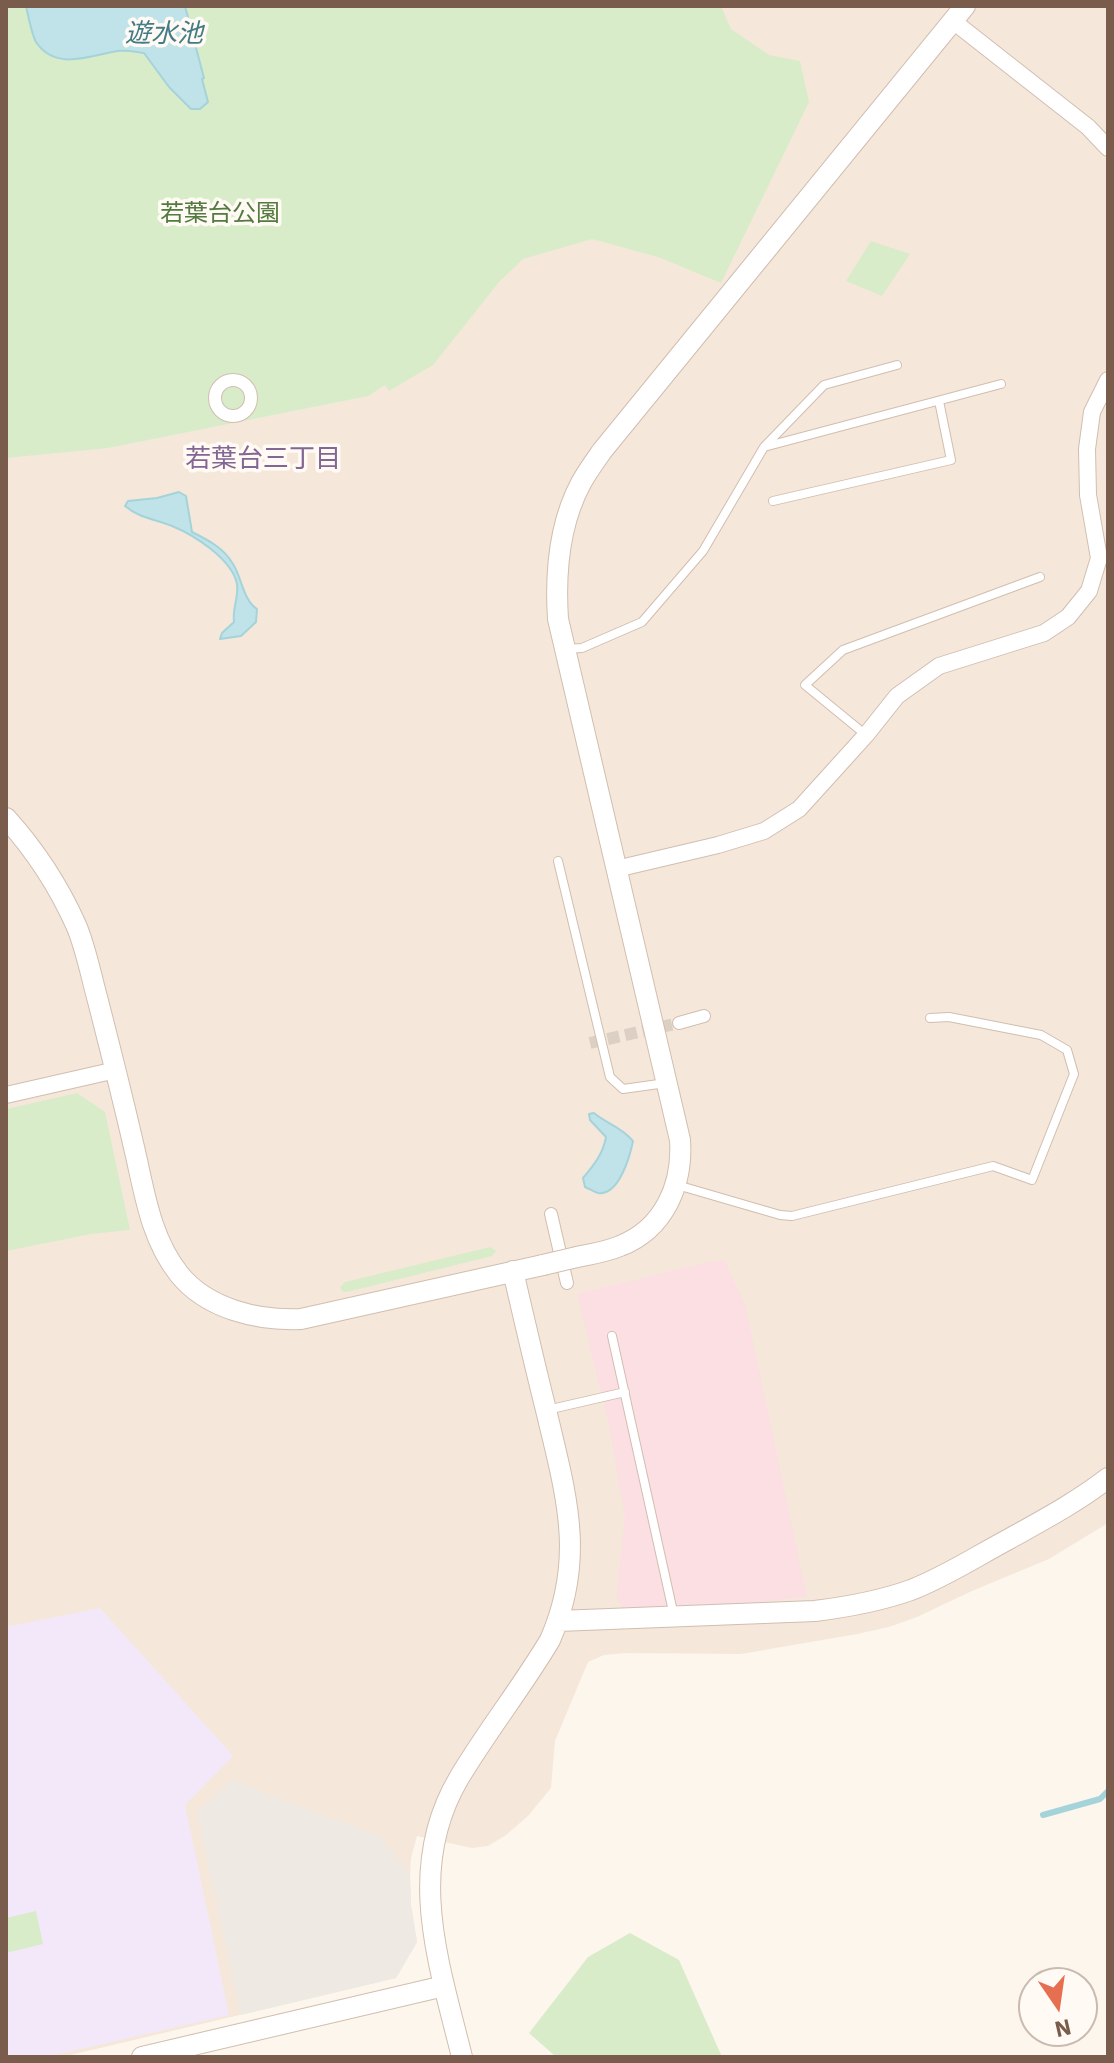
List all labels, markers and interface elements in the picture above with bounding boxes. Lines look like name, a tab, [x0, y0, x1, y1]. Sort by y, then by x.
water label: 遊水池	[125, 18, 203, 50]
park label: 若葉台公園	[160, 200, 280, 228]
district label: 若葉台三丁目	[185, 443, 341, 475]
north arrow	[1018, 1967, 1098, 2047]
text: N	[1052, 2013, 1074, 2045]

